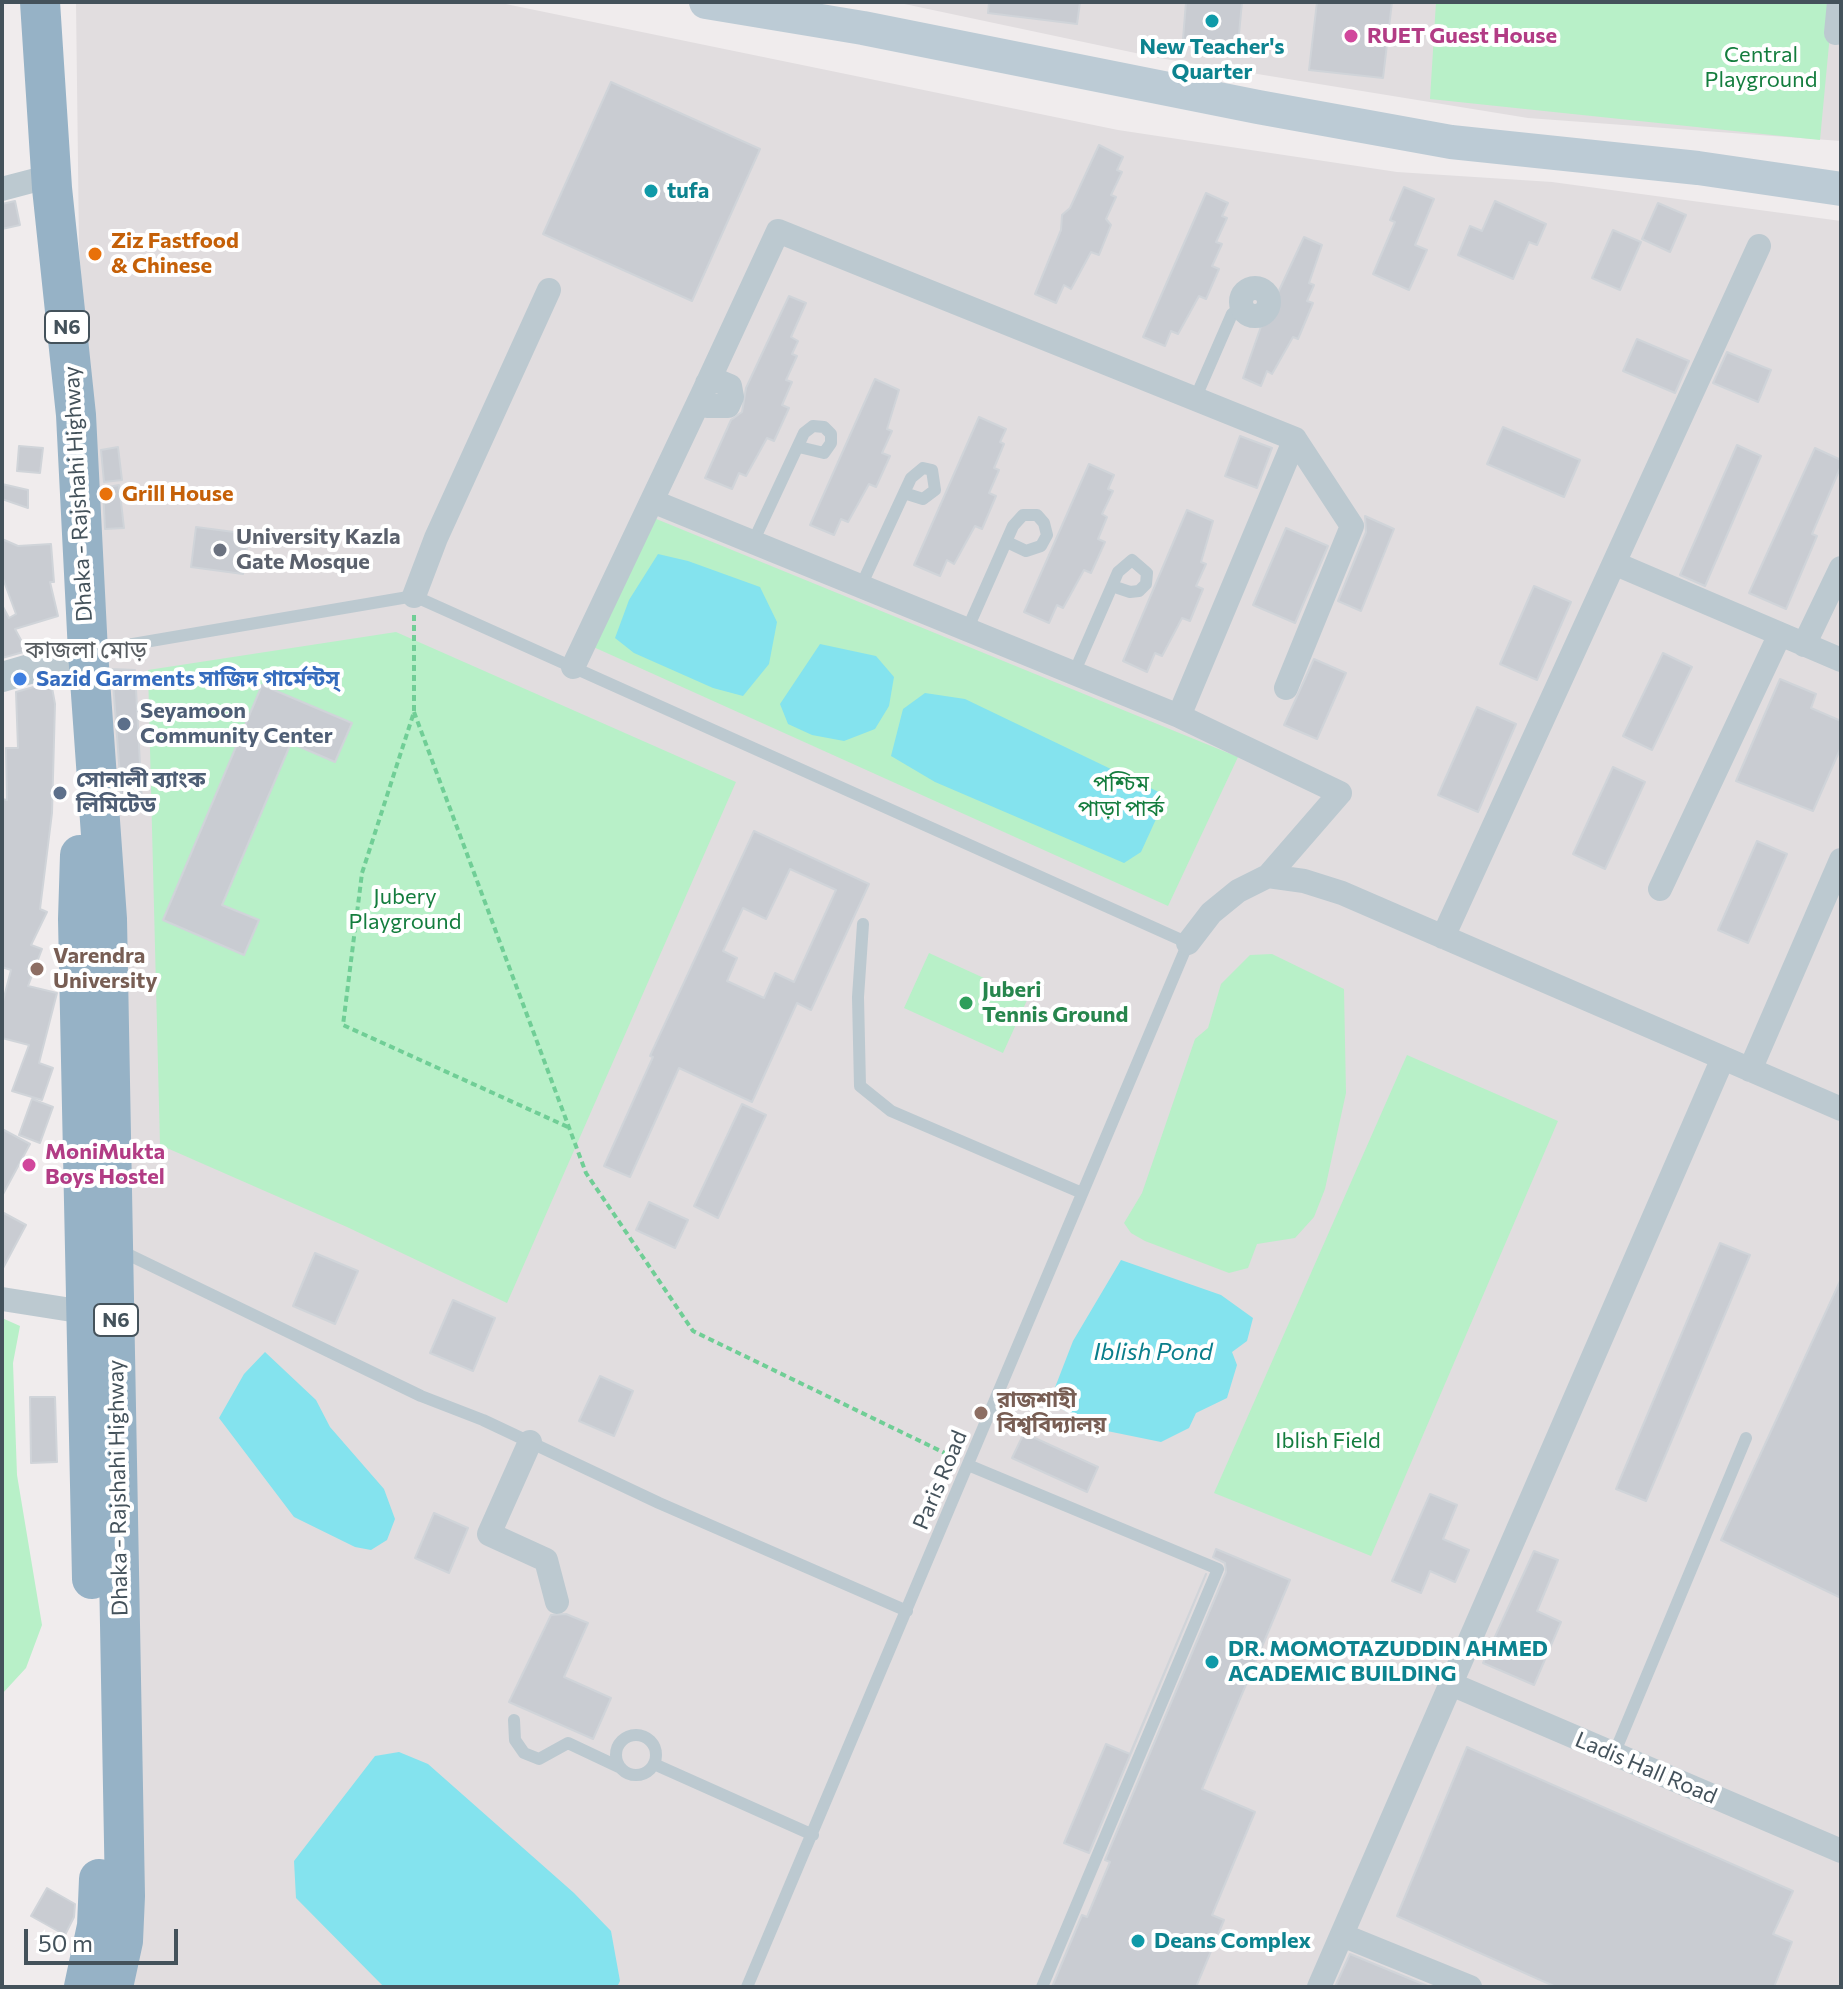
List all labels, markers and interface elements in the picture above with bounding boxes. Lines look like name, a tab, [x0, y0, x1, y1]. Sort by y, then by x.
marker: New Teacher's Quarter	[1203, 12, 1221, 30]
place label: RUET Guest House	[1367, 23, 1557, 49]
marker: RUET Guest House	[1342, 27, 1360, 45]
place label: New Teacher's Quarter	[1139, 34, 1285, 86]
park label: Central Playground	[1705, 42, 1817, 94]
place label: tufa	[667, 178, 709, 204]
marker: tufa	[642, 182, 660, 200]
place label: Ziz Fastfood & Chinese	[111, 228, 239, 280]
marker: Ziz Fastfood & Chinese	[86, 245, 104, 263]
road number: N6	[45, 311, 89, 343]
street label: Dhaka - Rajshahi Highway	[58, 365, 98, 623]
place label: Grill House	[122, 481, 233, 507]
marker: Grill House	[97, 485, 115, 503]
place label: University Kazla Gate Mosque	[236, 524, 401, 576]
marker: University Kazla Gate Mosque	[211, 541, 229, 559]
district label: কাজলা মোড়	[25, 636, 147, 664]
place label: Sazid Garments সাজিদ গার্মেন্টস্	[36, 666, 339, 692]
marker: Sazid Garments সাজিদ গার্মেন্টস্	[11, 670, 29, 688]
place label: Seyamoon Community Center	[140, 698, 333, 750]
marker: Seyamoon Community Center	[115, 715, 133, 733]
place label: সোনালী ব্যাংক লিমিটেড	[76, 767, 206, 818]
park label: পশ্চিম পাড়া পার্ক	[1078, 771, 1164, 822]
marker: সোনালী ব্যাংক লিমিটেড	[51, 784, 69, 802]
park label: Jubery Playground	[349, 884, 461, 936]
place label: Varendra University	[53, 943, 157, 994]
marker: Varendra University	[28, 960, 46, 978]
place label: Juberi Tennis Ground	[982, 977, 1128, 1028]
marker: Juberi Tennis Ground	[957, 994, 975, 1012]
place label: MoniMukta Boys Hostel	[45, 1139, 165, 1190]
marker: MoniMukta Boys Hostel	[20, 1156, 38, 1174]
road number: N6	[94, 1304, 138, 1336]
water label: Iblish Pond	[1093, 1338, 1213, 1366]
street label: Dhaka - Rajshahi Highway	[103, 1360, 133, 1616]
place label: রাজশাহী বিশ্ববিদ্যালয়	[997, 1387, 1106, 1438]
marker: রাজশাহী বিশ্ববিদ্যালয়	[972, 1404, 990, 1422]
street label: Paris Road	[907, 1426, 973, 1534]
park label: Iblish Field	[1275, 1428, 1381, 1454]
place label: DR. MOMOTAZUDDIN AHMED ACADEMIC BUILDING	[1228, 1636, 1548, 1688]
marker: DR. MOMOTAZUDDIN AHMED ACADEMIC BUILDING	[1203, 1653, 1221, 1671]
street label: Ladis Hall Road	[1571, 1726, 1721, 1810]
scale bar	[28, 1913, 182, 1963]
text: 50 m	[38, 1928, 93, 1957]
place label: Deans Complex	[1154, 1928, 1311, 1954]
marker: Deans Complex	[1129, 1932, 1147, 1950]

